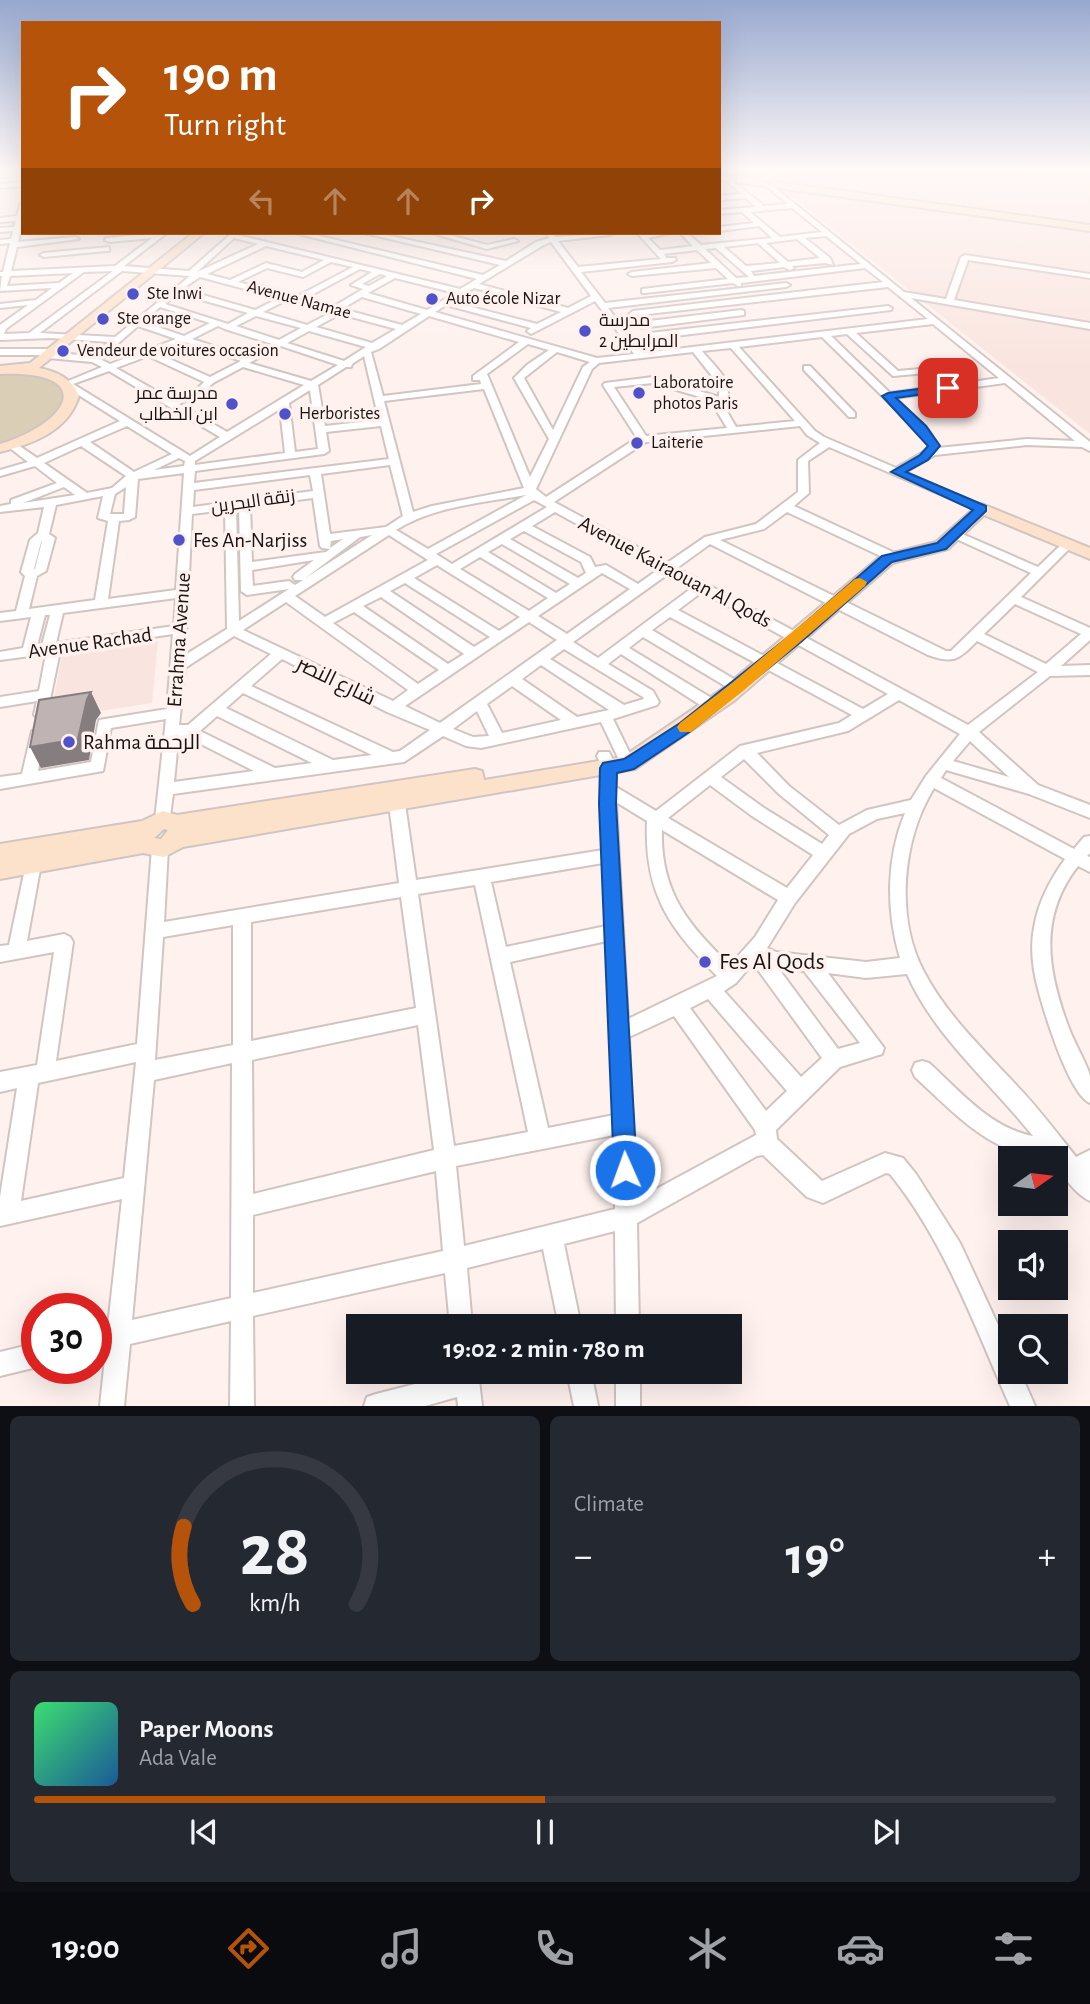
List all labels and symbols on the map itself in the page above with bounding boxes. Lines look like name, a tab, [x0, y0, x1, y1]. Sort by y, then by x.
street label: Avenue Namae	[245, 278, 353, 322]
place label: Ste Inwi	[147, 285, 202, 303]
marker: Ste Inwi	[125, 286, 141, 302]
place label: Auto école Nizar	[446, 290, 561, 308]
marker: Auto école Nizar	[424, 291, 440, 307]
place label: Ste orange	[117, 310, 191, 328]
marker: Ste orange	[95, 311, 111, 327]
place label: مدرسة المرابطين 2	[599, 312, 679, 352]
marker: مدرسة المرابطين 2	[577, 323, 593, 339]
place label: Vendeur de voitures occasion	[77, 342, 279, 360]
marker: Vendeur de voitures occasion	[55, 343, 71, 359]
pin	[918, 358, 978, 418]
place label: Laboratoire photos Paris	[653, 374, 738, 413]
place label: مدرسة عمر ابن الخطاب	[135, 385, 218, 425]
marker: Laboratoire photos Paris	[631, 385, 647, 401]
marker: مدرسة عمر ابن الخطاب	[224, 396, 240, 412]
place label: Herboristes	[299, 405, 380, 423]
marker: Herboristes	[277, 406, 293, 422]
place label: Laiterie	[651, 434, 703, 452]
marker: Laiterie	[629, 435, 645, 451]
street label: زنقة البحرين	[210, 487, 296, 518]
street label: Avenue Kairaouan Al Qods	[575, 512, 775, 632]
place label: Fes An-Narjiss	[193, 530, 307, 551]
marker: Fes An-Narjiss	[171, 532, 187, 548]
street label: Errahma Avenue	[164, 572, 194, 708]
street label: Avenue Rachad	[27, 624, 154, 662]
street label: شارع النصر	[291, 652, 379, 712]
place label: Rahma الرحمة	[83, 732, 200, 754]
marker: Rahma الرحمة	[61, 734, 77, 750]
place label: Fes Al Qods	[719, 950, 825, 974]
marker: Fes Al Qods	[697, 954, 713, 970]
position arrow	[588, 1133, 662, 1207]
north arrow	[998, 1146, 1068, 1216]
speed limit sign: 30	[21, 1293, 112, 1384]

